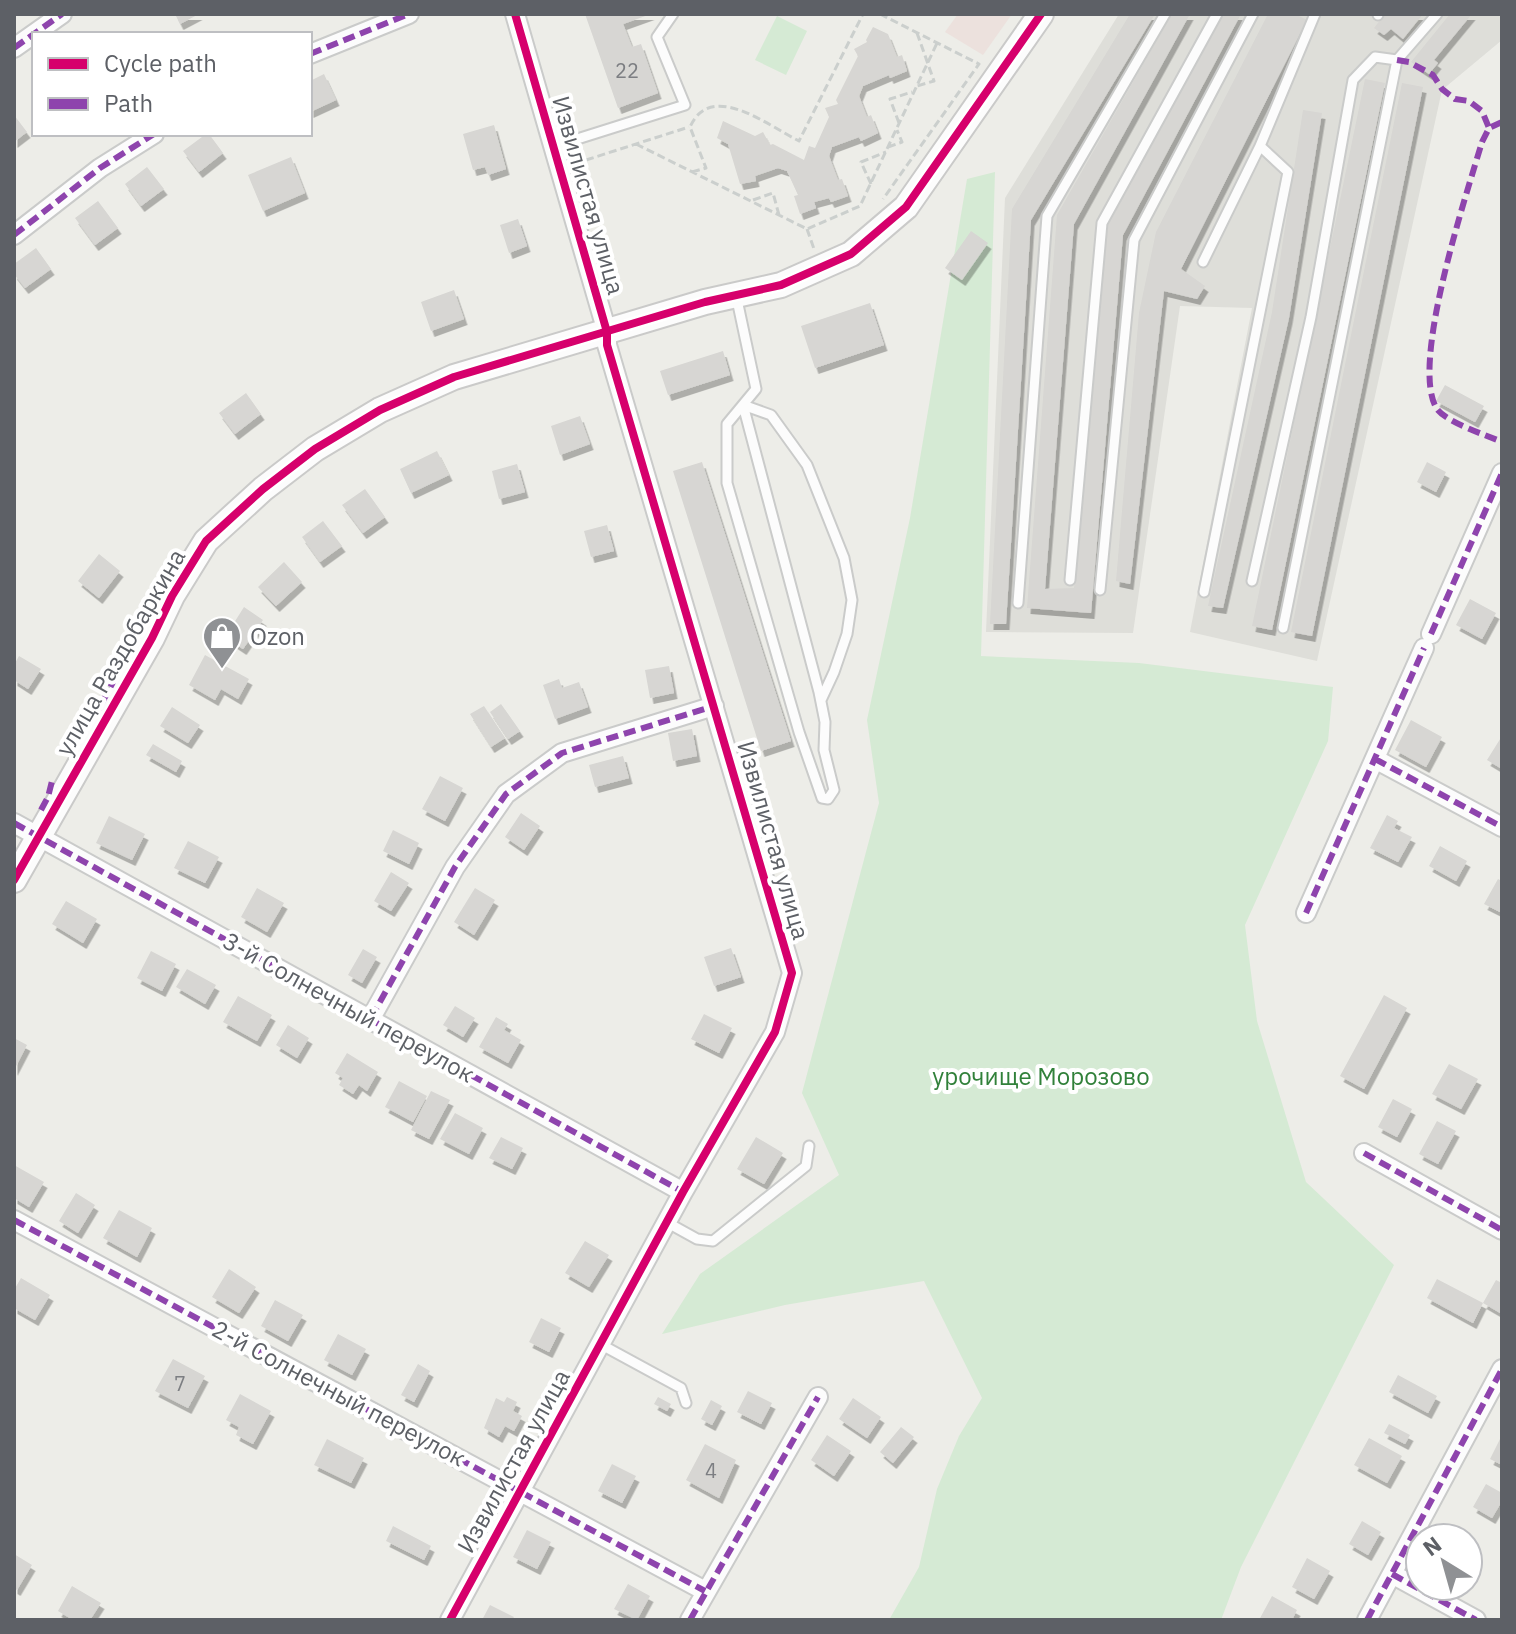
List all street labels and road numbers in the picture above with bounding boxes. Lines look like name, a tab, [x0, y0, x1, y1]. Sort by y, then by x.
street label: Извилистая улица	[545, 92, 633, 298]
street label: улица Раздобаркина	[48, 543, 192, 761]
street label: Извилистая улица	[730, 737, 818, 943]
street label: 3-й Солнечный переулок	[218, 924, 480, 1090]
street label: 2-й Солнечный переулок	[207, 1313, 471, 1473]
street label: Извилистая улица	[449, 1363, 577, 1558]

